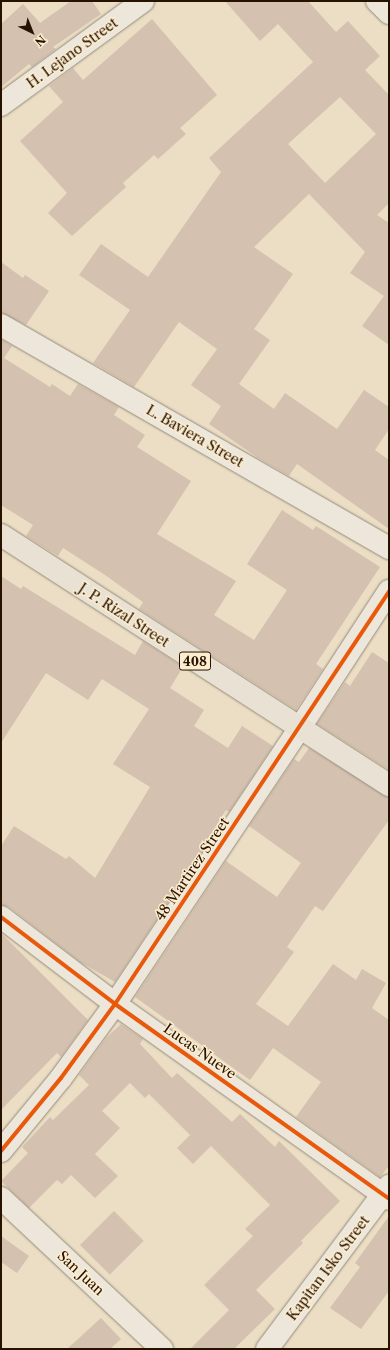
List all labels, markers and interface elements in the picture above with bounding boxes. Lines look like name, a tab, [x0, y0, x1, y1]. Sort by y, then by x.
north arrow	[12, 12, 52, 52]
street label: H. Lejano Street	[23, 14, 121, 92]
text: N	[32, 32, 48, 49]
street label: L. Baviera Street	[143, 401, 247, 471]
street label: J. P. Rizal Street	[76, 580, 172, 650]
road number: 408	[179, 650, 211, 672]
street label: 48 Martirez Street	[151, 814, 233, 924]
street label: Lucas Nueve	[160, 1020, 240, 1082]
street label: Kapitan Isko Street	[283, 1212, 373, 1324]
street label: San Juan	[54, 1247, 108, 1299]

